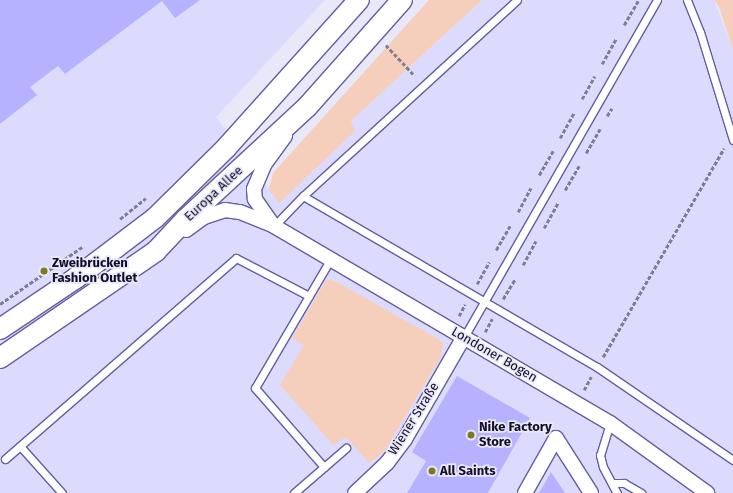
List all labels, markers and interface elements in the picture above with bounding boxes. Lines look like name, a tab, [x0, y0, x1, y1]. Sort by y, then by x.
street label: Europa Allee	[182, 163, 246, 225]
place label: Zweibrücken Fashion Outlet	[52, 256, 137, 287]
marker: Zweibrücken Fashion Outlet	[39, 266, 49, 276]
street label: Londoner Bogen	[448, 324, 540, 386]
street label: Wiener Straße	[385, 380, 443, 458]
place label: Nike Factory Store	[479, 420, 552, 451]
marker: Nike Factory Store	[466, 430, 476, 440]
place label: All Saints	[440, 463, 495, 479]
marker: All Saints	[427, 466, 437, 476]

